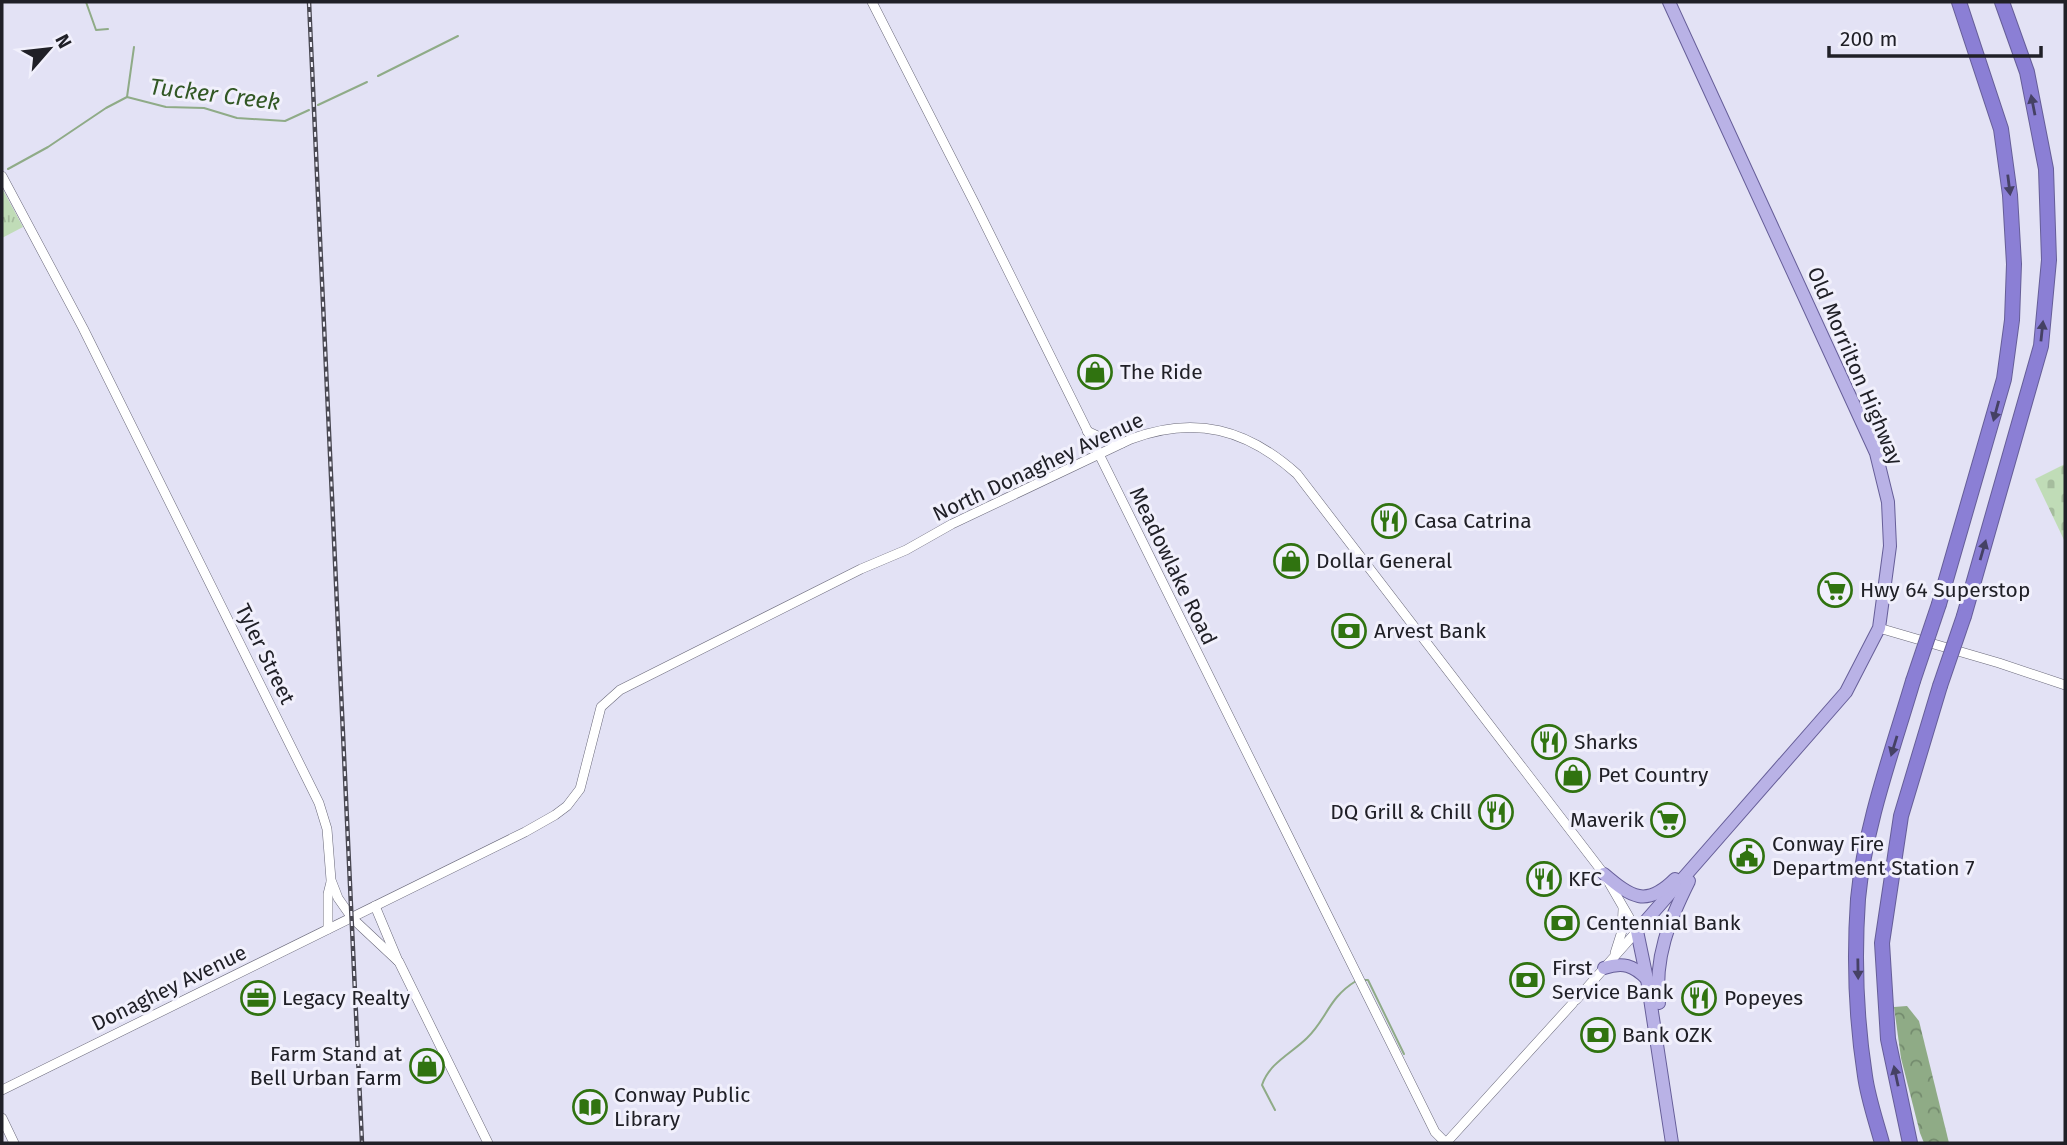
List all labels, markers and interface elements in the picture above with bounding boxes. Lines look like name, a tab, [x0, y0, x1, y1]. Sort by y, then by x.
north arrow	[14, 14, 84, 84]
scale bar	[1829, 14, 2041, 58]
text: 200 m	[1840, 26, 1897, 52]
text: N	[50, 30, 77, 52]
water label: Tucker Creek	[148, 72, 282, 116]
one-way arrow	[2028, 94, 2039, 116]
one-way arrow	[2003, 174, 2014, 196]
street label: Old Morrilton Highway	[1801, 263, 1909, 470]
one-way arrow	[2037, 320, 2048, 342]
shop icon: The Ride	[1076, 353, 1114, 391]
place label: The Ride	[1120, 359, 1203, 385]
one-way arrow	[1990, 400, 2001, 422]
street label: North Donaghey Avenue	[928, 407, 1148, 527]
street label: Meadowlake Road	[1124, 483, 1222, 649]
restaurant icon: Casa Catrina	[1370, 502, 1408, 540]
place label: Casa Catrina	[1414, 508, 1532, 534]
one-way arrow	[1978, 539, 1988, 560]
shop icon: Dollar General	[1272, 542, 1310, 580]
place label: Dollar General	[1316, 548, 1452, 574]
supermarket icon: Hwy 64 Superstop	[1816, 571, 1854, 609]
place label: Hwy 64 Superstop	[1860, 577, 2030, 603]
street label: Tyler Street	[230, 600, 301, 709]
bank icon: Arvest Bank	[1330, 612, 1368, 650]
place label: Arvest Bank	[1374, 618, 1486, 644]
restaurant icon: Sharks	[1530, 723, 1568, 761]
place label: Sharks	[1574, 729, 1638, 755]
one-way arrow	[1888, 736, 1898, 757]
shop icon: Pet Country	[1554, 756, 1592, 794]
place label: Pet Country	[1598, 762, 1709, 788]
restaurant icon: DQ Grill & Chill	[1477, 793, 1515, 831]
place label: DQ Grill & Chill	[1330, 799, 1472, 825]
supermarket icon: Maverik	[1649, 801, 1687, 839]
place label: Maverik	[1570, 807, 1644, 833]
place label: Conway Fire Department Station 7	[1772, 831, 1975, 881]
public building icon: Conway Fire Department Station 7	[1728, 837, 1766, 875]
restaurant icon: KFC	[1525, 860, 1563, 898]
place label: KFC	[1568, 866, 1602, 892]
bank icon: Centennial Bank	[1543, 904, 1581, 942]
place label: Centennial Bank	[1586, 910, 1741, 936]
street label: Donaghey Avenue	[87, 939, 251, 1037]
place label: First Service Bank	[1552, 955, 1673, 1005]
one-way arrow	[1852, 959, 1863, 981]
bank icon: First Service Bank	[1508, 961, 1546, 999]
office icon: Legacy Realty	[239, 979, 277, 1017]
restaurant icon: Popeyes	[1680, 979, 1718, 1017]
place label: Legacy Realty	[282, 985, 411, 1011]
place label: Popeyes	[1724, 985, 1803, 1011]
bank icon: Bank OZK	[1579, 1016, 1617, 1054]
place label: Bank OZK	[1622, 1022, 1713, 1048]
place label: Farm Stand at Bell Urban Farm	[250, 1041, 402, 1091]
shop icon: Farm Stand at Bell Urban Farm	[408, 1047, 446, 1085]
one-way arrow	[1891, 1065, 1902, 1087]
place label: Conway Public Library	[614, 1082, 750, 1132]
library icon: Conway Public Library	[571, 1088, 609, 1126]

